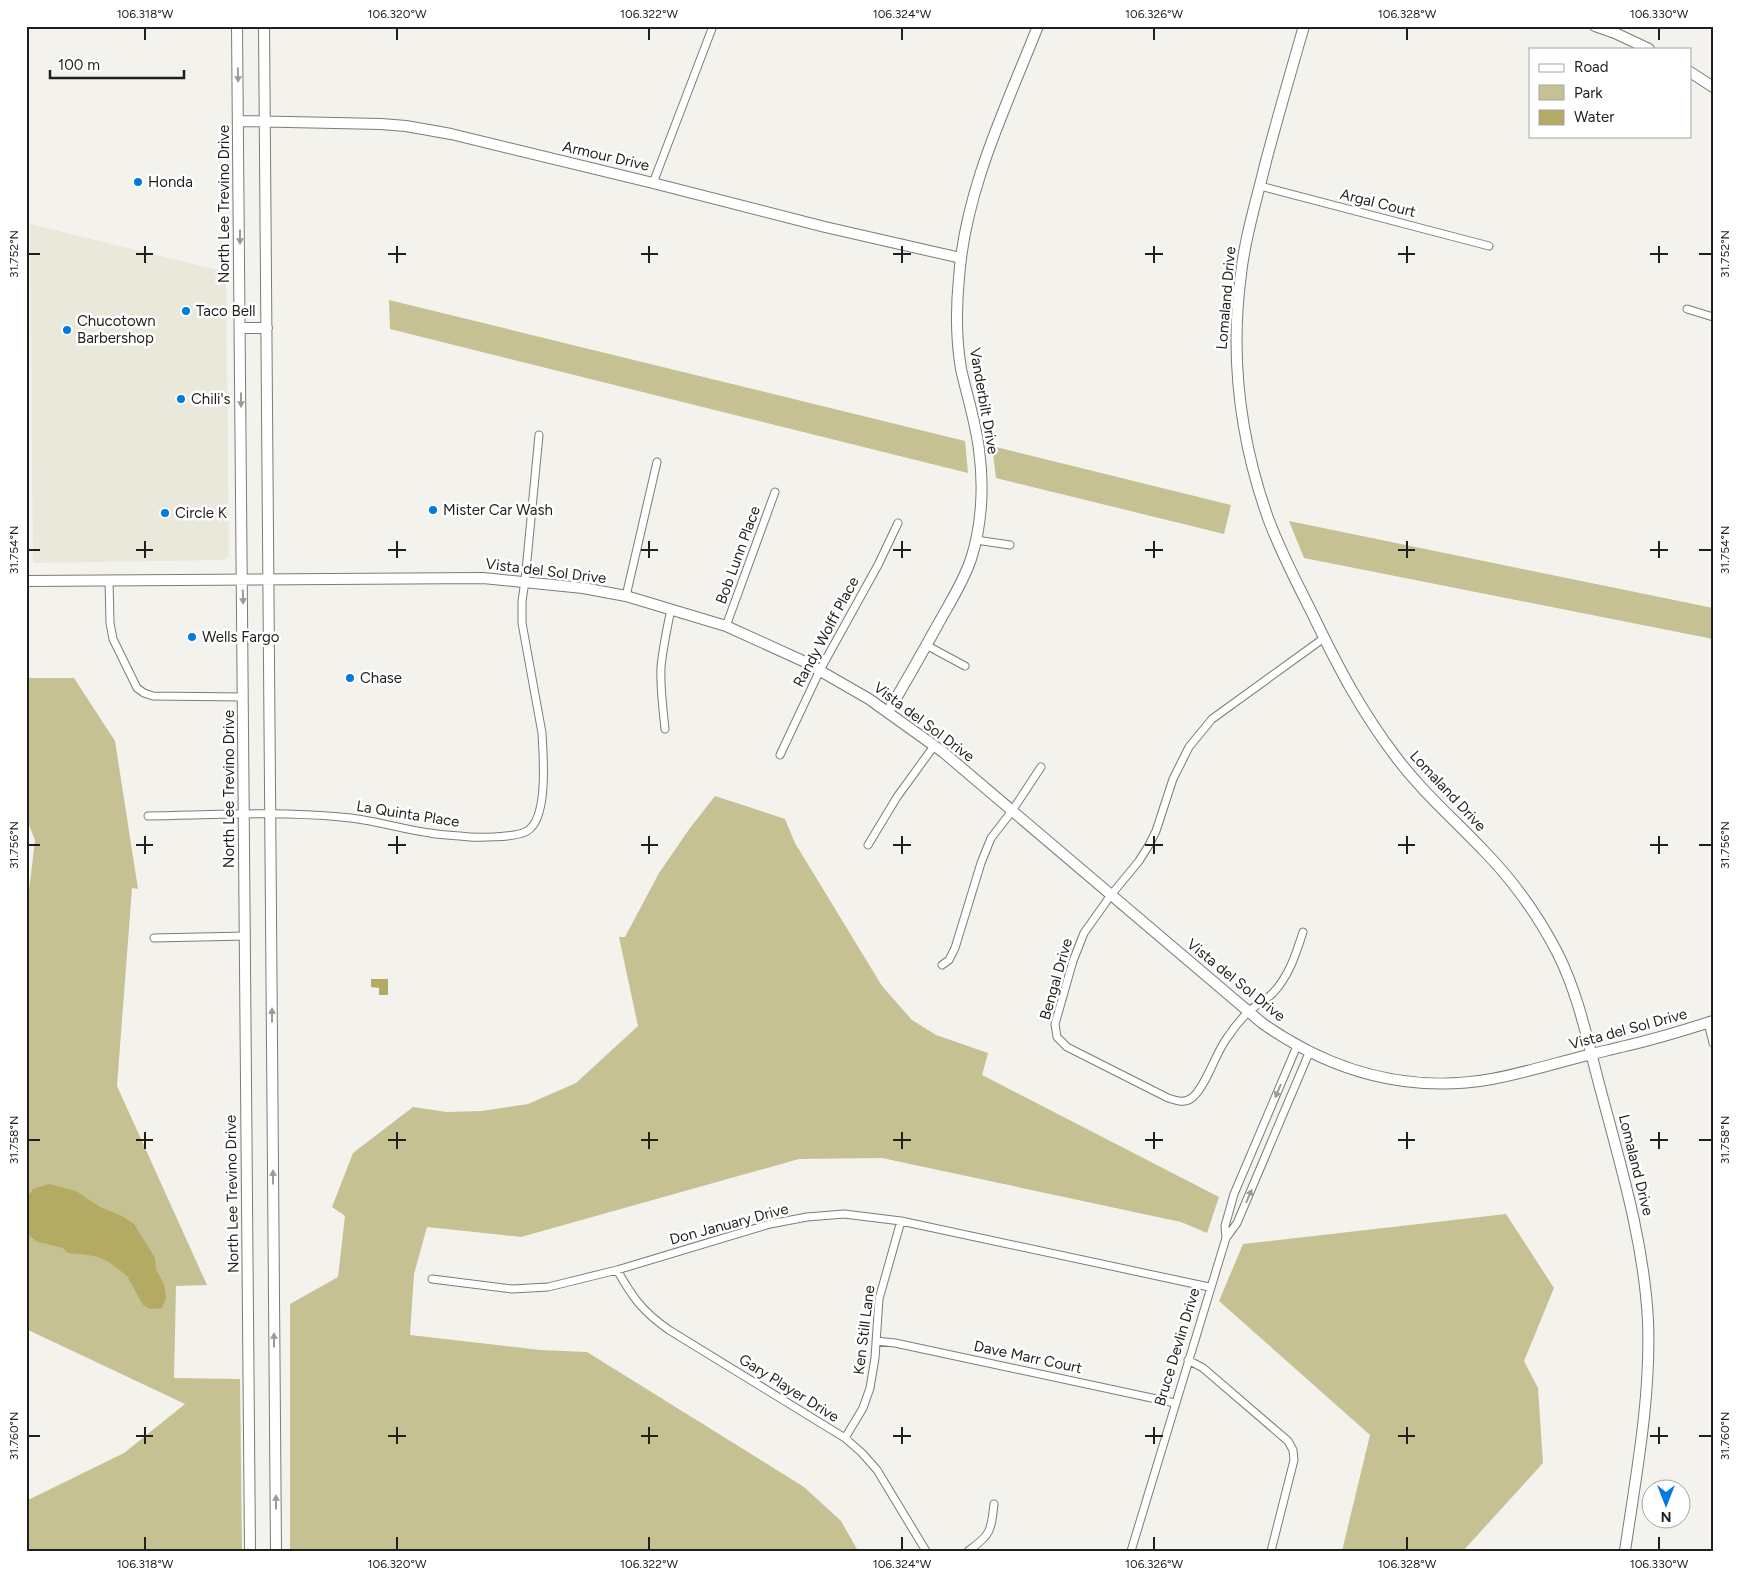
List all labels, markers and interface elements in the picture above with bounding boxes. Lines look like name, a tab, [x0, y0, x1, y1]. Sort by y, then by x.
text: 106.318°W	[117, 7, 174, 21]
text: 106.320°W	[368, 7, 427, 21]
text: 106.322°W	[620, 7, 678, 21]
text: 106.324°W	[873, 7, 932, 21]
text: 106.326°W	[1125, 7, 1183, 21]
text: 106.328°W	[1378, 7, 1437, 21]
text: 106.330°W	[1630, 7, 1689, 21]
scale bar	[50, 48, 184, 80]
legend	[1529, 48, 1692, 138]
text: 100 m	[58, 56, 100, 74]
text: Road	[1574, 58, 1609, 76]
one-way arrow	[234, 67, 242, 83]
text: Park	[1574, 84, 1603, 102]
text: Water	[1574, 108, 1614, 126]
street label: North Lee Trevino Drive	[215, 125, 233, 283]
street label: Armour Drive	[561, 137, 651, 175]
place label: Honda	[148, 173, 193, 191]
marker: Honda	[132, 176, 144, 188]
street label: Argal Court	[1338, 185, 1418, 221]
text: 31.752°N	[7, 230, 21, 278]
one-way arrow	[236, 230, 244, 246]
text: 31.752°N	[1718, 230, 1732, 278]
street label: Lomaland Drive	[1213, 246, 1239, 350]
place label: Taco Bell	[196, 302, 255, 320]
marker: Taco Bell	[180, 305, 192, 317]
place label: Chucotown Barbershop	[77, 312, 156, 347]
marker: Chucotown Barbershop	[61, 324, 73, 336]
street label: Vanderbilt Drive	[966, 347, 1002, 455]
place label: Chili's	[191, 390, 230, 408]
one-way arrow	[237, 392, 245, 408]
marker: Chili's	[175, 393, 187, 405]
place label: Mister Car Wash	[443, 501, 553, 519]
place label: Circle K	[175, 504, 228, 522]
marker: Mister Car Wash	[427, 504, 439, 516]
street label: Bob Lunn Place	[712, 504, 764, 606]
marker: Circle K	[159, 507, 171, 519]
text: 31.754°N	[7, 526, 21, 574]
text: 31.754°N	[1718, 526, 1732, 574]
street label: Vista del Sol Drive	[485, 555, 607, 587]
street label: Randy Wolff Place	[789, 574, 863, 690]
one-way arrow	[239, 590, 247, 606]
place label: Wells Fargo	[202, 628, 280, 646]
marker: Wells Fargo	[186, 631, 198, 643]
place label: Chase	[360, 669, 402, 687]
marker: Chase	[344, 672, 356, 684]
street label: Vista del Sol Drive	[870, 678, 978, 766]
street label: North Lee Trevino Drive	[220, 710, 238, 868]
street label: Lomaland Drive	[1406, 747, 1490, 835]
street label: La Quinta Place	[355, 797, 461, 831]
text: 31.756°N	[7, 821, 21, 869]
text: 31.756°N	[1718, 821, 1732, 869]
street label: Vista del Sol Drive	[1183, 935, 1289, 1025]
street label: Bengal Drive	[1036, 936, 1076, 1022]
street label: Vista del Sol Drive	[1567, 1005, 1689, 1053]
one-way arrow	[268, 1006, 276, 1022]
one-way arrow	[1273, 1084, 1281, 1098]
street label: Lomaland Drive	[1615, 1113, 1657, 1217]
street label: North Lee Trevino Drive	[222, 1115, 242, 1273]
text: 31.758°N	[7, 1116, 21, 1164]
text: 31.758°N	[1718, 1116, 1732, 1164]
one-way arrow	[269, 1169, 277, 1185]
one-way arrow	[1245, 1188, 1253, 1203]
street label: Don January Drive	[668, 1199, 790, 1249]
street label: Ken Still Lane	[850, 1284, 878, 1376]
street label: Bruce Devlin Drive	[1151, 1286, 1203, 1408]
one-way arrow	[270, 1331, 278, 1347]
street label: Dave Marr Court	[972, 1337, 1084, 1377]
street label: Gary Player Drive	[736, 1350, 842, 1426]
text: 31.760°N	[7, 1412, 21, 1460]
text: 31.760°N	[1718, 1412, 1732, 1460]
north arrow	[1642, 1480, 1692, 1530]
one-way arrow	[272, 1494, 280, 1510]
text: N	[1661, 1508, 1671, 1525]
text: 106.318°W	[117, 1557, 174, 1571]
text: 106.320°W	[368, 1557, 427, 1571]
text: 106.322°W	[620, 1557, 678, 1571]
text: 106.324°W	[873, 1557, 932, 1571]
text: 106.326°W	[1125, 1557, 1183, 1571]
text: 106.328°W	[1378, 1557, 1437, 1571]
text: 106.330°W	[1630, 1557, 1689, 1571]

